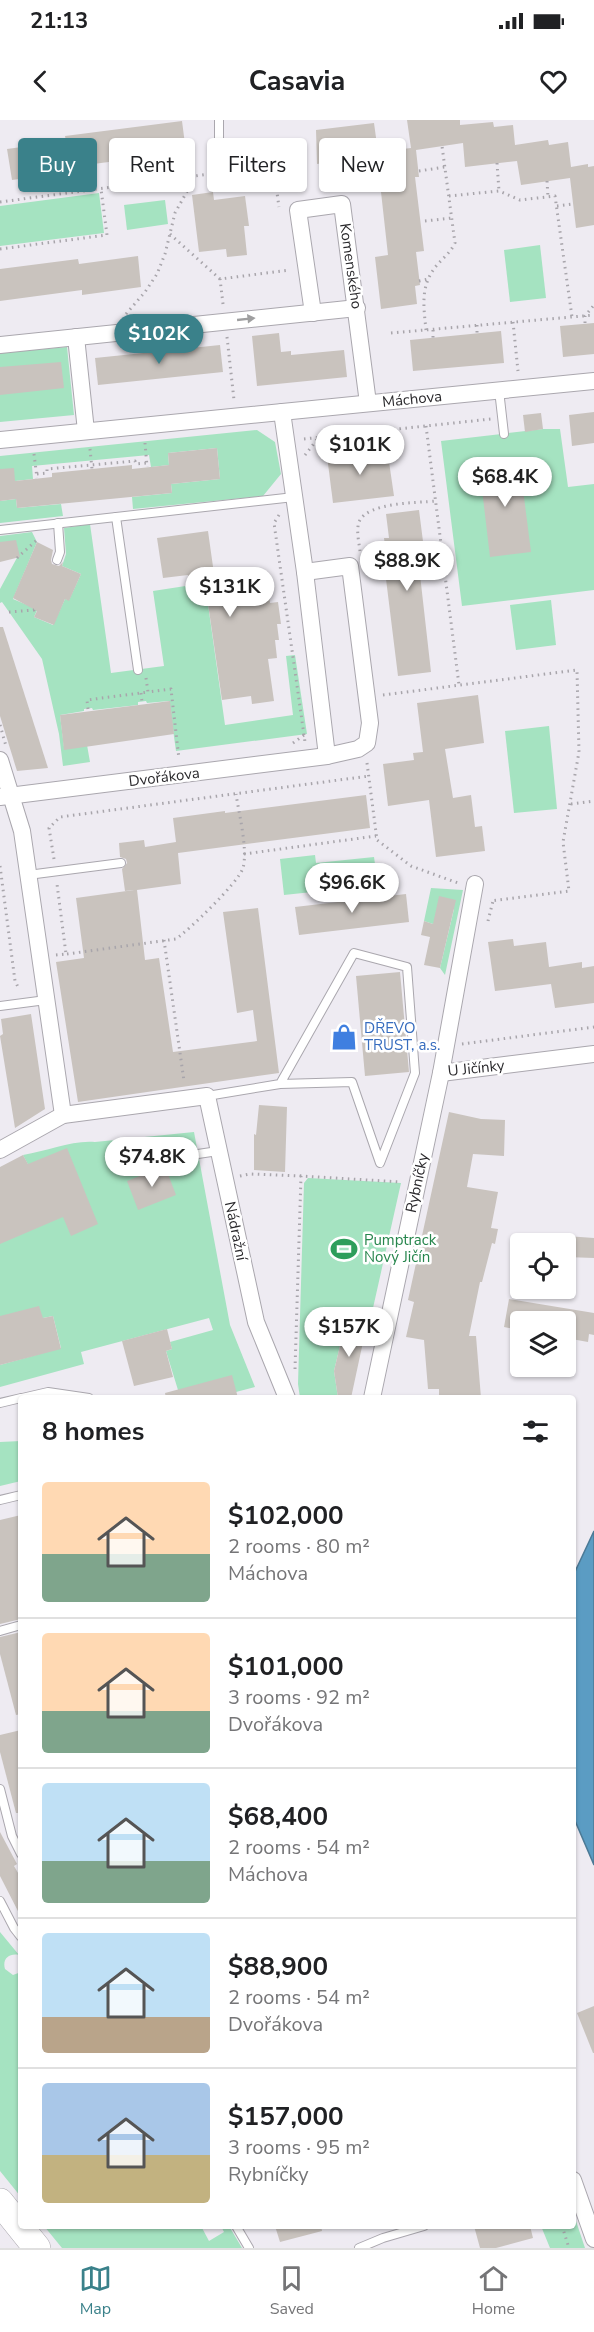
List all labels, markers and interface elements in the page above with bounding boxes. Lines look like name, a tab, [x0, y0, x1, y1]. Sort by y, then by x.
text: 21:13	[30, 6, 88, 36]
text: Casavia	[249, 63, 345, 100]
icon: back	[24, 65, 57, 98]
icon: heart	[537, 65, 570, 98]
chip: Buy	[18, 138, 97, 192]
chip: Rent	[109, 138, 195, 192]
chip: Filters	[207, 138, 307, 192]
chip: New	[319, 138, 406, 192]
street label: Komenského	[335, 222, 367, 310]
pin: $102K	[117, 314, 201, 365]
one-way arrow	[237, 315, 256, 324]
text: $102K	[128, 320, 190, 347]
street label: Máchova	[381, 386, 443, 412]
pin: $101K	[318, 425, 402, 476]
text: $101K	[329, 431, 391, 458]
pin: $68.4K	[456, 457, 554, 508]
text: $68.4K	[472, 463, 538, 490]
pin: $88.9K	[358, 541, 456, 592]
text: $88.9K	[374, 547, 440, 574]
pin: $131K	[188, 567, 272, 618]
text: $131K	[199, 573, 261, 600]
street label: Dvořákova	[127, 763, 201, 791]
pin: $96.6K	[303, 863, 401, 914]
text: $96.6K	[319, 869, 385, 896]
place label: DŘEVO TRUST, a.s.	[364, 1018, 440, 1055]
shop icon: DŘEVO TRUST, a.s.	[329, 1022, 359, 1052]
street label: U Jičínky	[447, 1055, 506, 1081]
pin: $74.8K	[103, 1137, 201, 1188]
text: $74.8K	[119, 1143, 185, 1170]
street label: Rybníčky	[401, 1151, 433, 1215]
street label: Nádražní	[220, 1200, 252, 1264]
place label: Pumptrack Nový Jičín	[364, 1230, 437, 1267]
map controls	[510, 1233, 576, 1377]
button: locate	[510, 1233, 576, 1299]
sports icon: Pumptrack Nový Jičín	[329, 1234, 359, 1264]
pin: $157K	[307, 1307, 391, 1358]
button: layers	[510, 1311, 576, 1377]
text: $157K	[318, 1313, 380, 1340]
text: 8 homes	[42, 1414, 144, 1449]
icon: filters	[519, 1415, 552, 1448]
text: $102,000	[228, 1498, 344, 1533]
icon: home	[90, 1506, 162, 1578]
text: 2 rooms · 80 m²	[228, 1533, 370, 1560]
text: Máchova	[228, 1560, 308, 1587]
text: $101,000	[228, 1649, 344, 1684]
icon: home	[90, 1657, 162, 1729]
text: 3 rooms · 92 m²	[228, 1684, 370, 1711]
text: Dvořákova	[228, 1711, 323, 1738]
text: $68,400	[228, 1799, 328, 1834]
icon: home	[90, 1807, 162, 1879]
text: 2 rooms · 54 m²	[228, 1834, 370, 1861]
text: Máchova	[228, 1861, 308, 1888]
text: $88,900	[228, 1949, 328, 1984]
icon: home	[90, 1957, 162, 2029]
text: 2 rooms · 54 m²	[228, 1984, 370, 2011]
text: Dvořákova	[228, 2011, 323, 2038]
text: $157,000	[228, 2099, 344, 2134]
icon: home	[90, 2107, 162, 2179]
text: 3 rooms · 95 m²	[228, 2134, 370, 2161]
text: Rybníčky	[228, 2161, 309, 2188]
tab: Map	[79, 2262, 112, 2320]
tab: Saved	[270, 2262, 314, 2320]
tab: Home	[472, 2262, 515, 2320]

